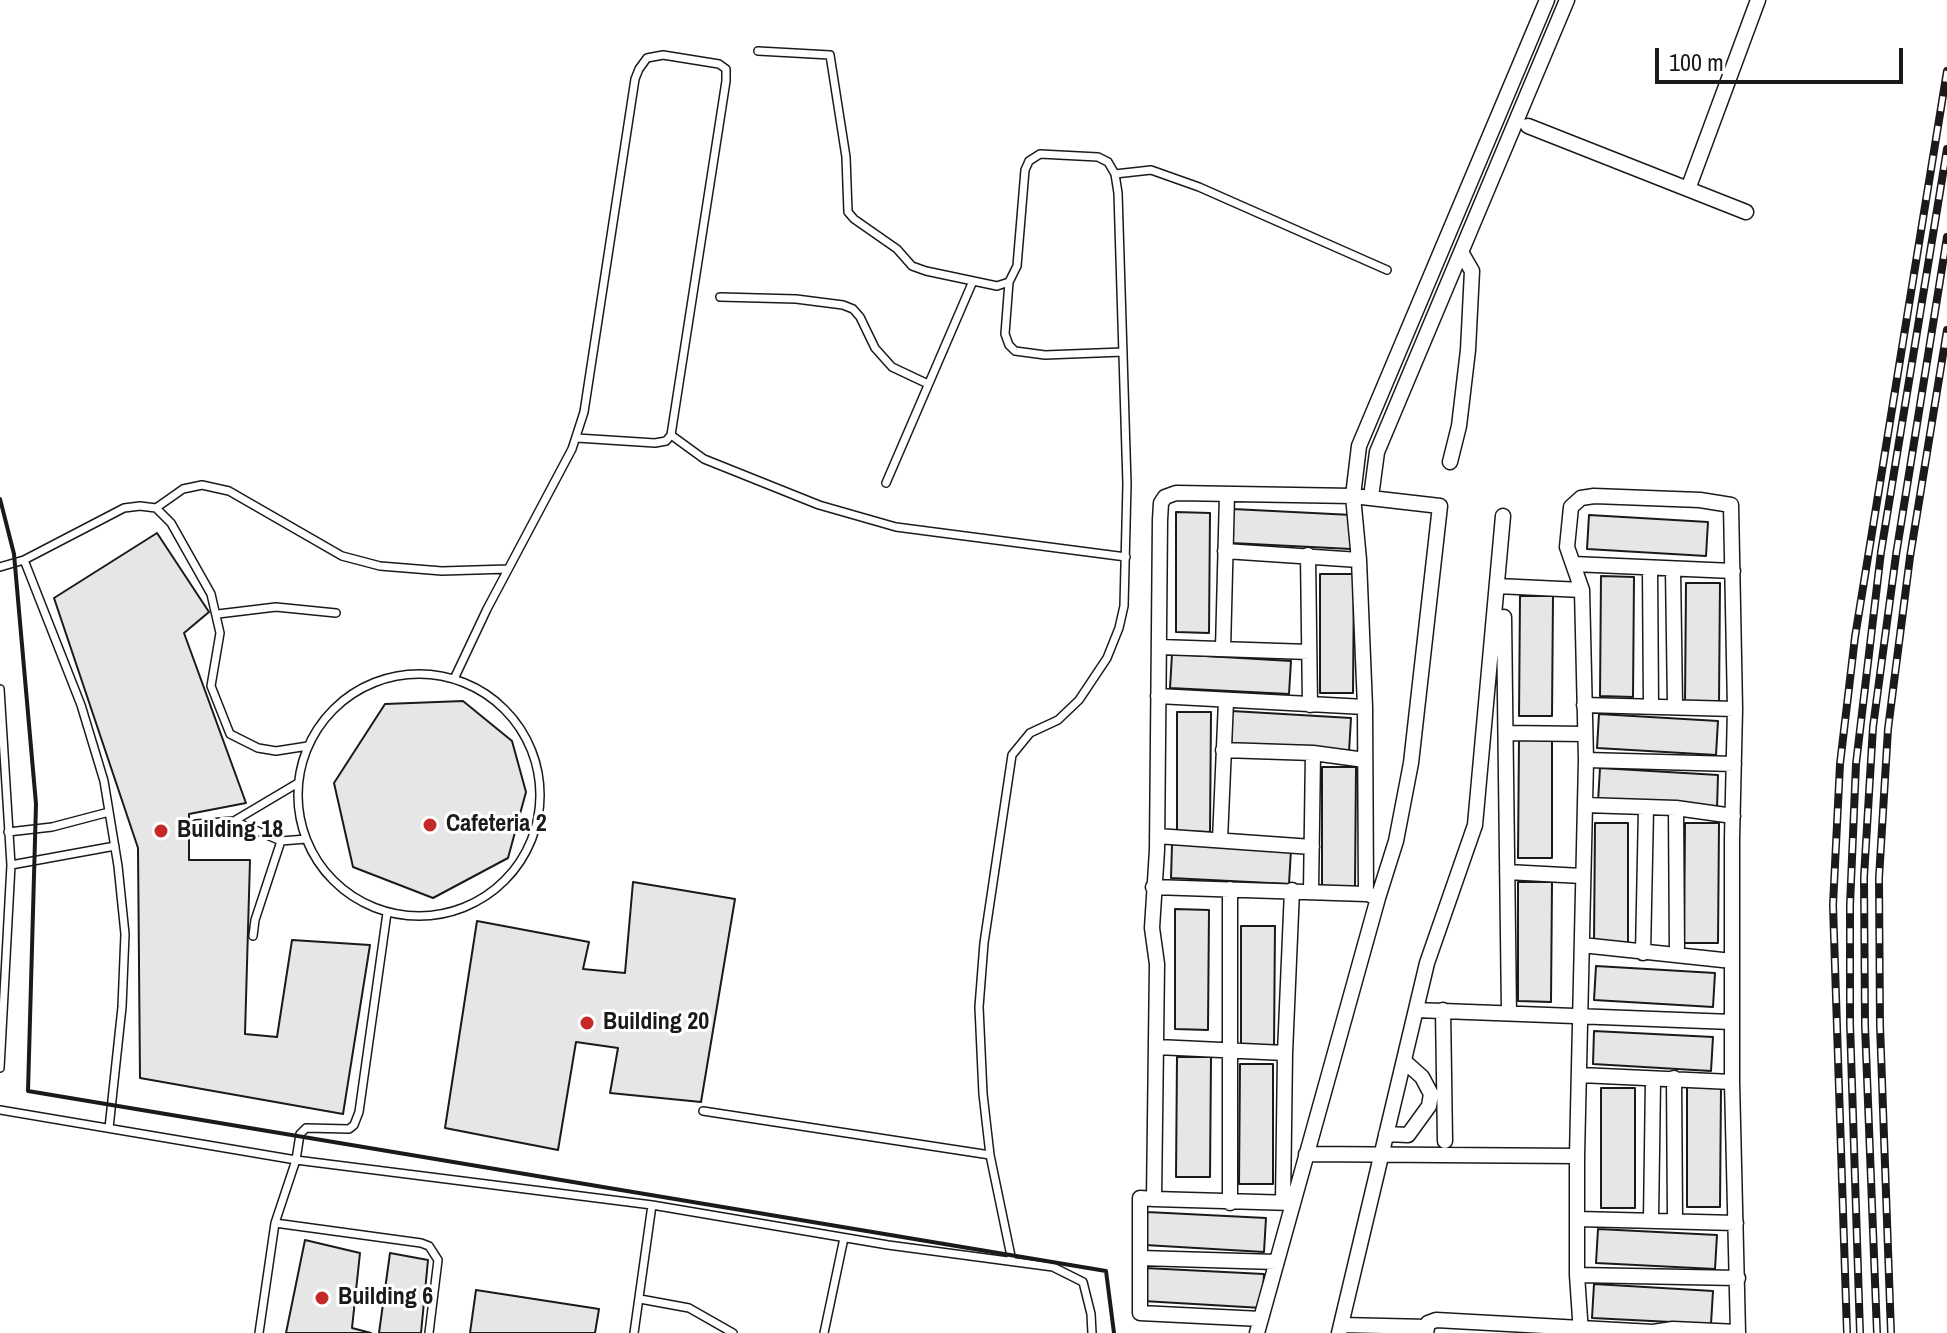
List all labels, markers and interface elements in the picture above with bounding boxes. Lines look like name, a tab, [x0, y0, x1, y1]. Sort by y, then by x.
scale bar	[1659, 32, 1907, 82]
text: 100 m	[1669, 46, 1724, 78]
place label: Cafeteria 2	[446, 811, 547, 839]
marker: Cafeteria 2	[421, 816, 439, 834]
place label: Building 18	[177, 817, 283, 845]
marker: Building 18	[152, 822, 170, 840]
place label: Building 20	[603, 1009, 709, 1037]
marker: Building 20	[578, 1014, 596, 1032]
place label: Building 6	[338, 1284, 433, 1312]
marker: Building 6	[313, 1289, 331, 1307]

